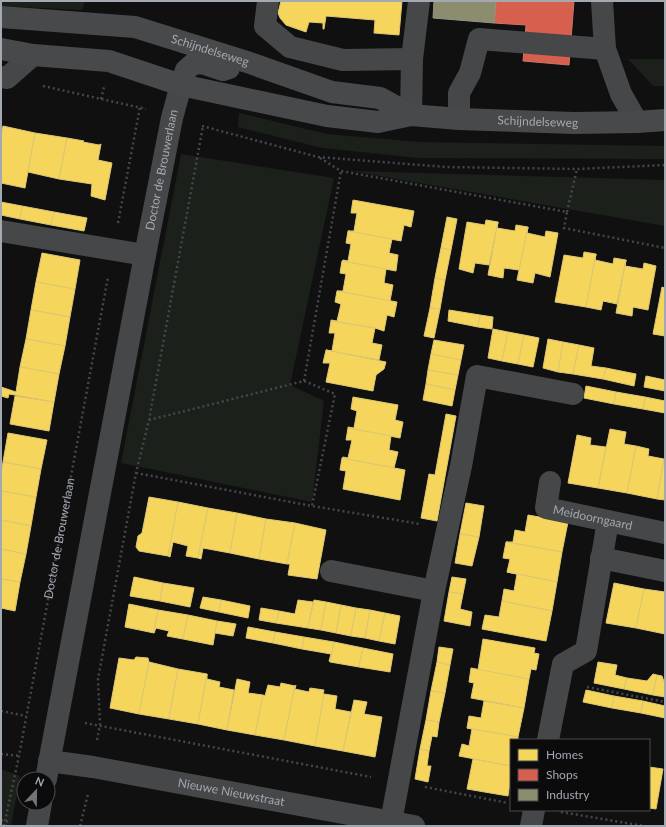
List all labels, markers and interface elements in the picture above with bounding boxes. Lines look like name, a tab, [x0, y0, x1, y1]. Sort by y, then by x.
street label: Schijndelseweg	[169, 31, 251, 69]
street label: Doctor de Brouwerlaan	[142, 108, 181, 232]
street label: Schijndelseweg	[497, 112, 578, 130]
street label: Doctor de Brouwerlaan	[40, 476, 78, 600]
street label: Meidoorngaard	[552, 502, 634, 533]
legend	[510, 739, 650, 811]
text: Homes	[546, 747, 583, 762]
text: Shops	[546, 767, 578, 782]
north arrow	[16, 771, 56, 811]
text: N	[34, 774, 46, 789]
street label: Nieuwe Nieuwstraat	[177, 775, 287, 809]
text: Industry	[546, 787, 590, 802]

